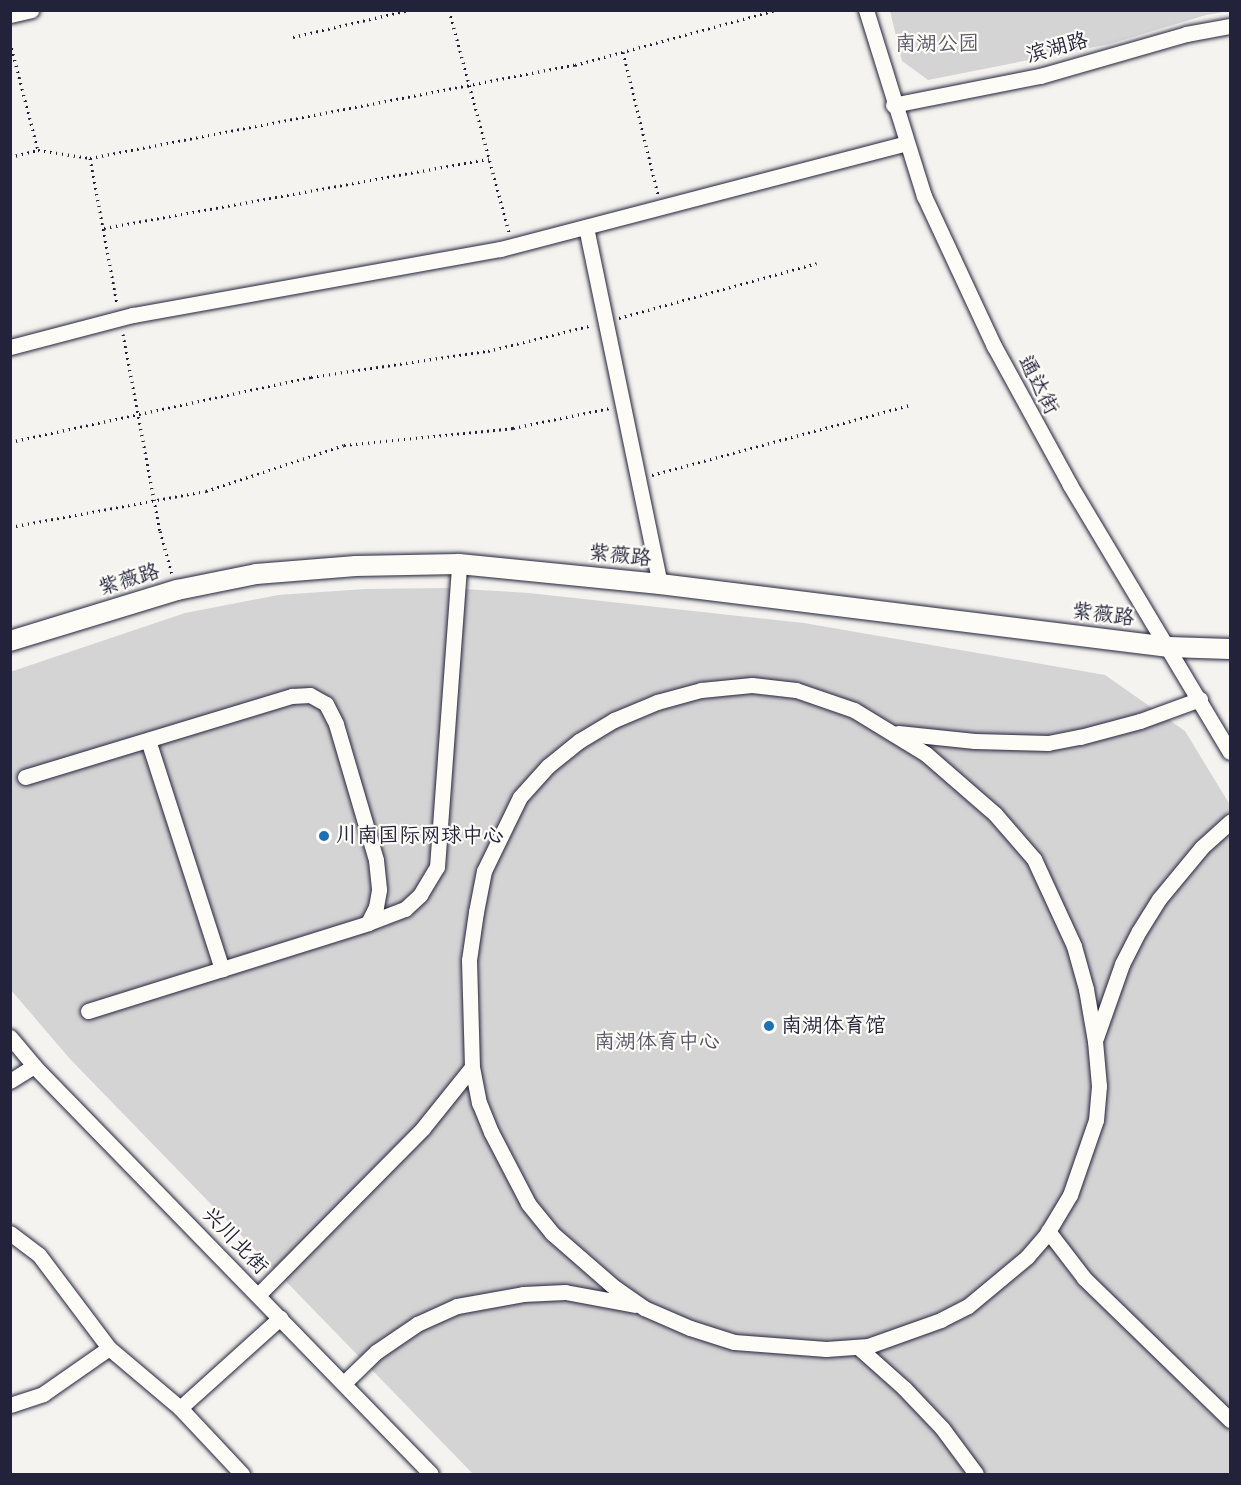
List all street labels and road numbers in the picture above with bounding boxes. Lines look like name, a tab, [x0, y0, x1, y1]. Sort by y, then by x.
street label: 滨湖路	[1023, 28, 1091, 68]
street label: 通达街	[1012, 351, 1064, 419]
street label: 紫薇路	[587, 540, 653, 572]
street label: 紫薇路	[95, 559, 163, 601]
street label: 紫薇路	[1070, 599, 1136, 631]
street label: 兴川北街	[197, 1202, 273, 1280]

